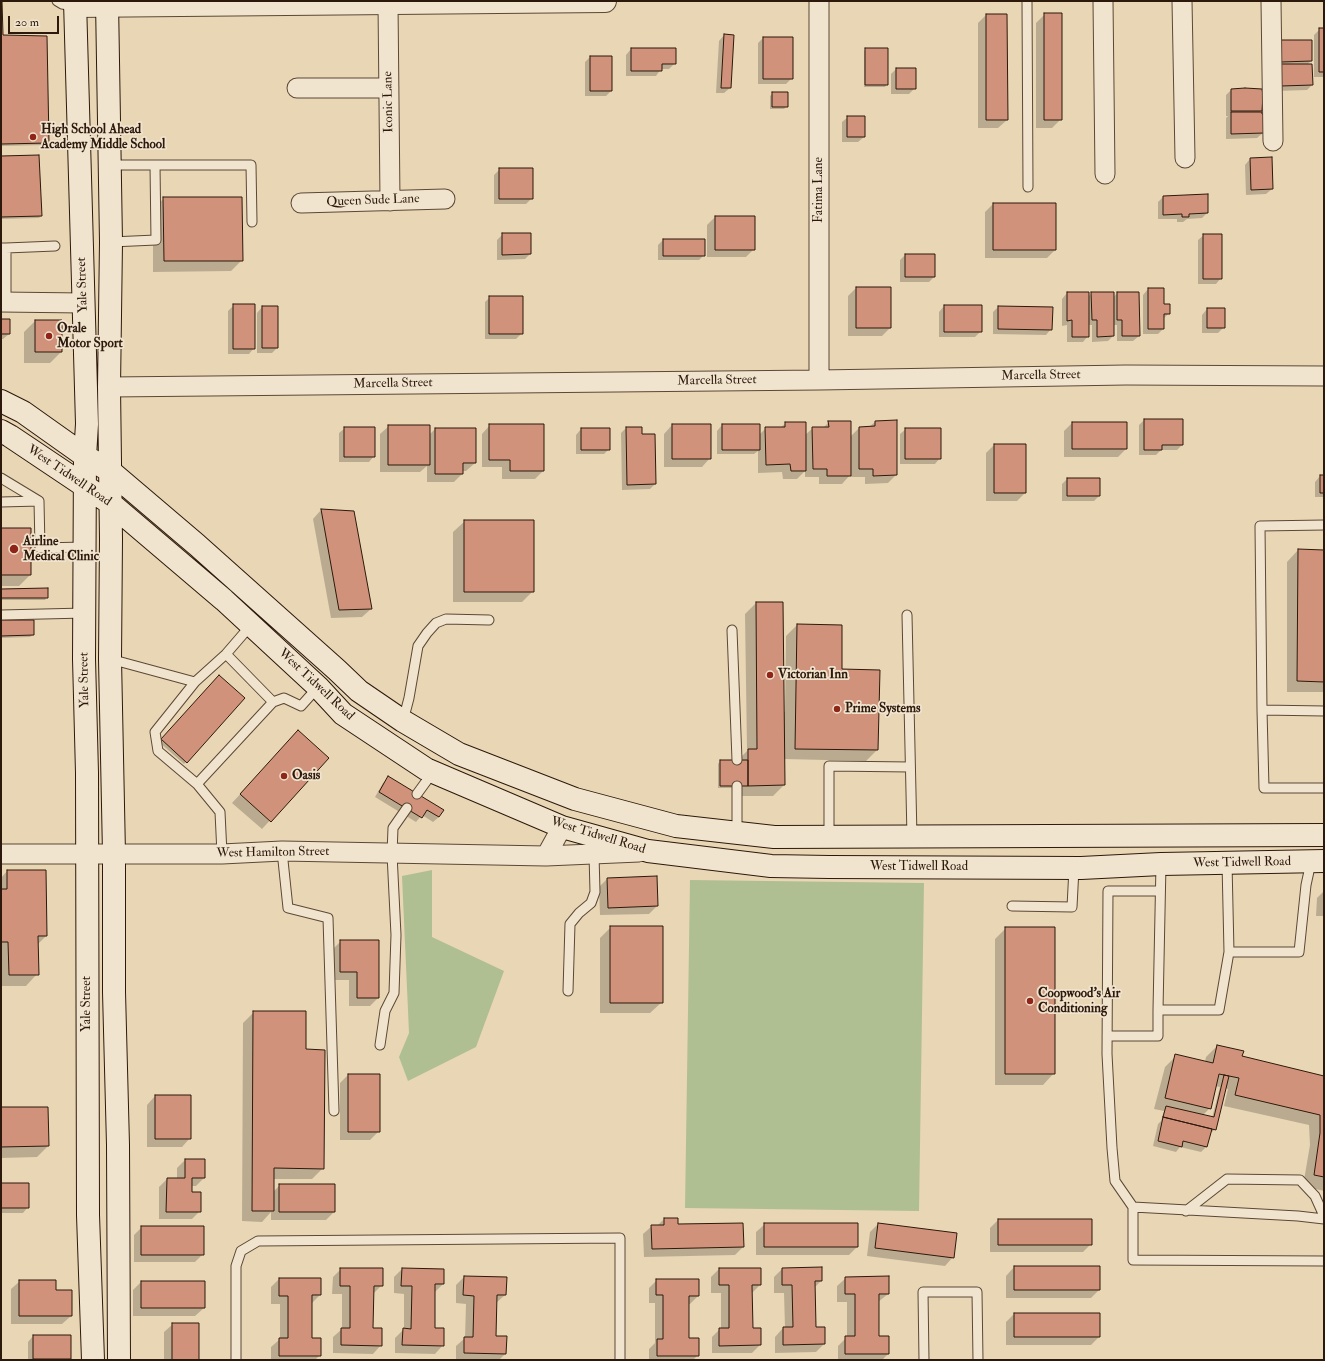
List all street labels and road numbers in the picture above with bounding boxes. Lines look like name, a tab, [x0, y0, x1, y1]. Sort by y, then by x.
street label: Iconic Lane	[381, 71, 397, 133]
street label: Fatima Lane	[811, 157, 827, 223]
street label: Queen Sude Lane	[326, 192, 420, 210]
street label: Yale Street	[74, 257, 92, 313]
street label: Marcella Street	[1001, 368, 1081, 384]
street label: Marcella Street	[677, 373, 757, 389]
street label: Marcella Street	[353, 376, 433, 392]
street label: West Tidwell Road	[24, 442, 114, 510]
street label: West Tidwell Road	[275, 646, 357, 724]
street label: Yale Street	[77, 652, 93, 708]
street label: West Tidwell Road	[549, 814, 647, 858]
street label: West Hamilton Street	[216, 844, 330, 862]
street label: West Tidwell Road	[1193, 854, 1291, 872]
street label: West Tidwell Road	[870, 859, 968, 875]
street label: Yale Street	[79, 976, 95, 1032]

